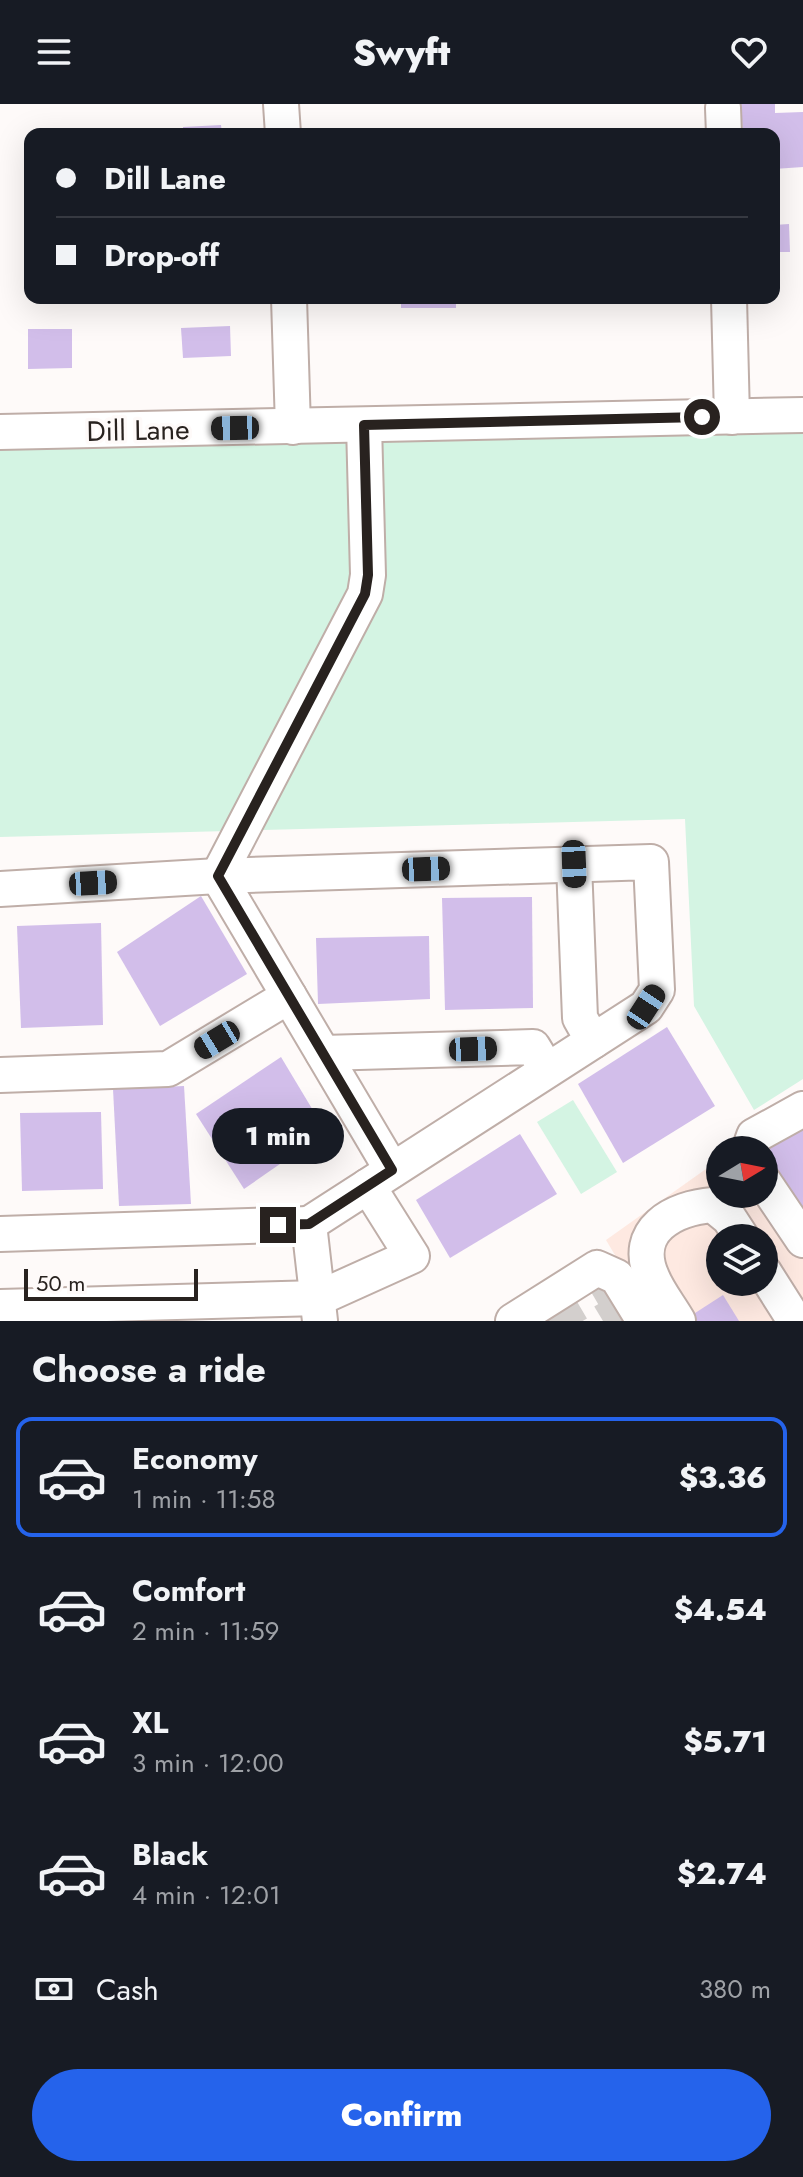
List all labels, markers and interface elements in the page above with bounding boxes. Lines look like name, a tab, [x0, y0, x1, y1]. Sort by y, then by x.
text: Swyft	[353, 26, 450, 78]
icon: menu	[32, 30, 76, 74]
icon: heart	[727, 30, 771, 74]
text: Dill Lane	[104, 157, 226, 200]
text: Drop-off	[104, 234, 219, 277]
route start	[684, 399, 720, 435]
street label: Dill Lane	[86, 409, 190, 452]
car	[211, 416, 259, 440]
car	[561, 840, 587, 888]
car	[402, 856, 450, 882]
car	[68, 870, 118, 896]
car	[623, 980, 669, 1034]
car	[190, 1017, 244, 1063]
car	[449, 1036, 497, 1062]
callout: 1 min	[212, 1109, 344, 1165]
text: 1 min	[245, 1117, 311, 1155]
north arrow	[706, 1136, 778, 1208]
map controls	[706, 1136, 778, 1296]
route end	[260, 1207, 296, 1243]
button: layers	[706, 1224, 778, 1296]
scale bar	[24, 1265, 198, 1301]
text: 50 m	[36, 1267, 85, 1299]
text: Choose a ride	[32, 1343, 266, 1395]
text: Economy	[132, 1437, 258, 1480]
icon: car	[36, 1441, 108, 1513]
text: $3.36	[679, 1456, 767, 1499]
text: 1 min · 11:58	[132, 1480, 276, 1518]
text: Comfort	[132, 1569, 245, 1612]
icon: car	[36, 1573, 108, 1645]
text: $4.54	[674, 1588, 767, 1631]
text: 2 min · 11:59	[132, 1612, 280, 1650]
text: XL	[132, 1701, 168, 1744]
icon: car	[36, 1705, 108, 1777]
text: $5.71	[683, 1720, 767, 1763]
text: 3 min · 12:00	[132, 1744, 284, 1782]
text: Black	[132, 1833, 208, 1876]
icon: car	[36, 1837, 108, 1909]
text: $2.74	[677, 1852, 767, 1895]
text: 4 min · 12:01	[132, 1876, 281, 1914]
icon: cash	[32, 1967, 76, 2011]
text: Cash	[96, 1968, 159, 2011]
text: 380 m	[699, 1970, 771, 2008]
button: Confirm	[32, 2069, 771, 2161]

